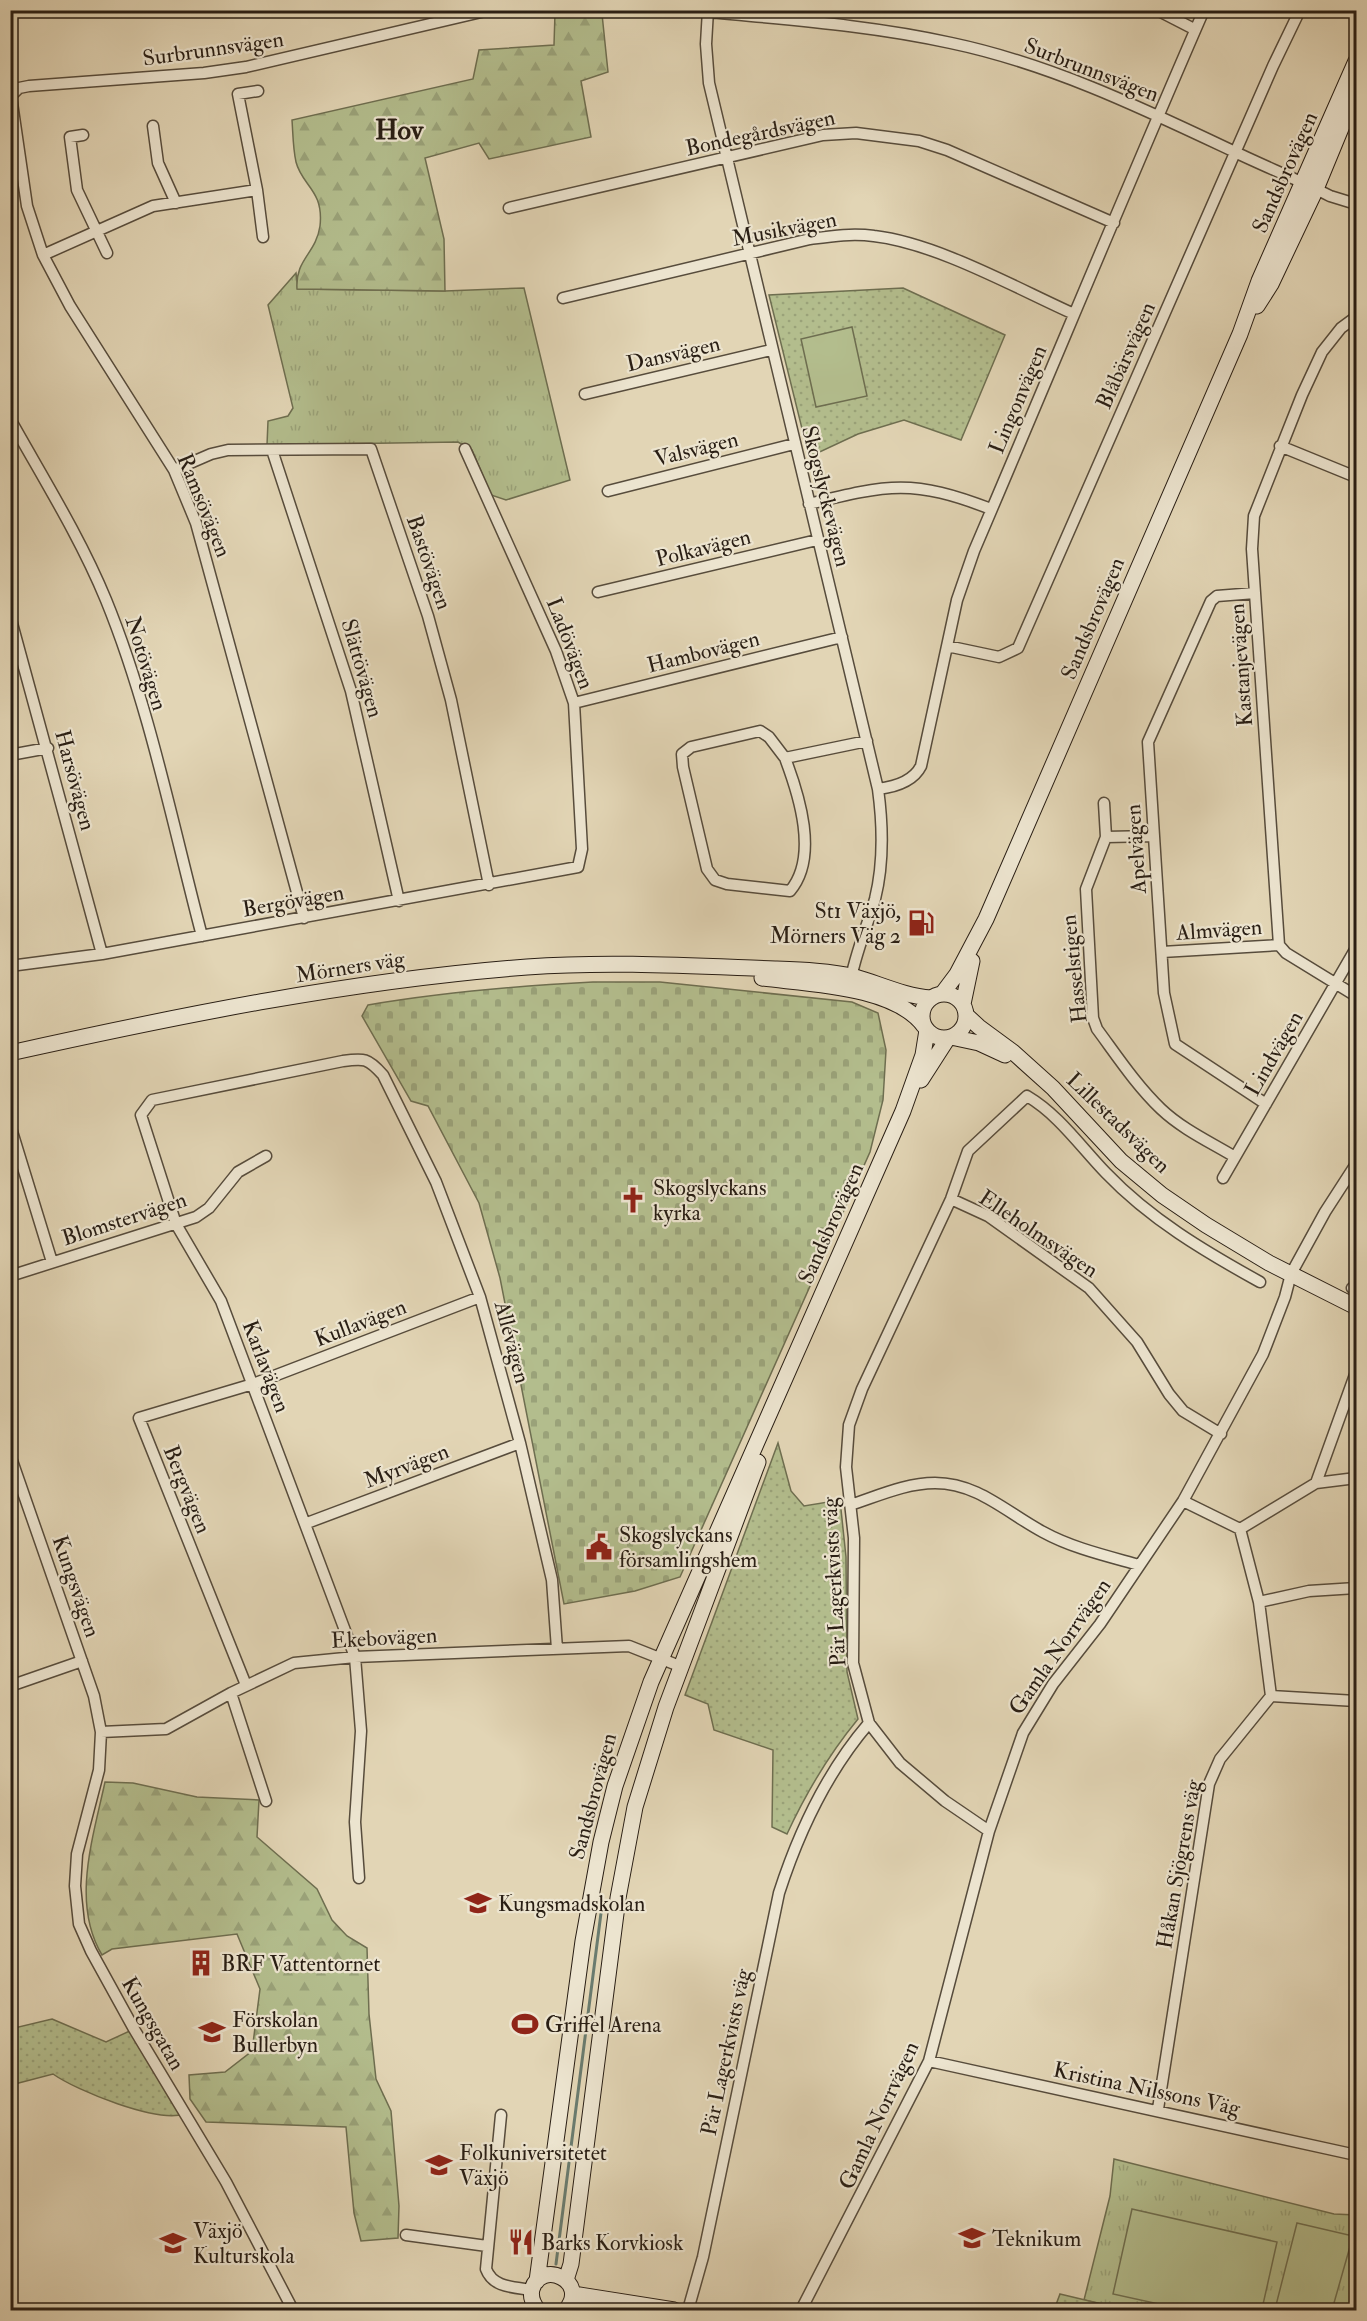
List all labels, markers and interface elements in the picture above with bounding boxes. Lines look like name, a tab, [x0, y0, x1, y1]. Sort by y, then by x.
street label: Surbrunnsvägen	[141, 25, 285, 73]
street label: Surbrunnsvägen	[1020, 31, 1163, 108]
street label: Bondegårdsvägen	[683, 103, 838, 163]
street label: Sandsbrovägen	[1246, 107, 1324, 237]
district label: Hov	[375, 113, 424, 148]
street label: Musikvägen	[729, 205, 839, 253]
street label: Blåbärsvägen	[1090, 297, 1162, 413]
street label: Dansvägen	[623, 330, 723, 378]
street label: Lingonvägen	[982, 341, 1053, 458]
street label: Skogslyckevägen	[795, 423, 857, 570]
street label: Valsvägen	[651, 425, 741, 473]
street label: Ramsövägen	[171, 449, 238, 561]
street label: Bastövägen	[400, 511, 458, 613]
street label: Polkavägen	[653, 523, 754, 573]
street label: Sandsbrovägen	[1055, 553, 1131, 684]
street label: Ladövägen	[540, 594, 600, 693]
street label: Kastanjevägen	[1223, 602, 1259, 728]
street label: Notövägen	[118, 613, 174, 714]
street label: Slättövägen	[335, 616, 389, 721]
street label: Hambovägen	[644, 624, 762, 679]
street label: Harsövägen	[48, 727, 102, 834]
street label: Apelvägen	[1119, 803, 1154, 896]
street label: Bergövägen	[240, 878, 346, 924]
place label: St1 Växjö, Mörners Väg 2	[770, 897, 901, 950]
fuel station icon: St1 Växjö, Mörners Väg 2	[906, 908, 936, 938]
street label: Hasselstigen	[1054, 913, 1094, 1025]
street label: Almvägen	[1174, 913, 1263, 947]
street label: Mörners väg	[294, 944, 408, 989]
street label: Lindvägen	[1238, 1006, 1309, 1101]
street label: Lillestadsvägen	[1060, 1066, 1176, 1179]
street label: Sandsbrovägen	[792, 1158, 870, 1288]
place label: Skogslyckans kyrka	[653, 1174, 766, 1227]
street label: Elleholmsvägen	[973, 1184, 1104, 1284]
church icon: Skogslyckans kyrka	[618, 1185, 648, 1215]
street label: Blomstervägen	[58, 1186, 190, 1252]
street label: Kullavägen	[310, 1293, 410, 1353]
street label: Allévägen	[487, 1297, 536, 1387]
street label: Karlavägen	[236, 1316, 296, 1417]
street label: Myrvägen	[360, 1437, 453, 1495]
street label: Bergvägen	[157, 1441, 217, 1538]
street label: Pär Lagerkvists väg	[816, 1495, 852, 1667]
place label: Skogslyckans församlingshem	[619, 1521, 757, 1574]
street label: Kungsvägen	[46, 1532, 107, 1641]
public building icon: Skogslyckans församlingshem	[584, 1532, 614, 1562]
street label: Gamla Norrvägen	[1002, 1573, 1117, 1720]
street label: Ekebovägen	[330, 1621, 438, 1655]
street label: Sandsbrovägen	[563, 1730, 623, 1863]
street label: Håkan Sjögrens väg	[1150, 1776, 1208, 1951]
school or university icon: Kungsmadskolan	[463, 1888, 493, 1918]
place label: Kungsmadskolan	[498, 1890, 645, 1918]
building icon: BRF Vattentornet	[186, 1948, 216, 1978]
place label: BRF Vattentornet	[221, 1950, 380, 1978]
street label: Pär Lagerkvists väg	[695, 1965, 758, 2138]
street label: Kungsgatan	[115, 1972, 191, 2075]
place label: Förskolan Bullerbyn	[232, 2006, 318, 2059]
sports icon: Griffel Arena	[510, 2009, 540, 2039]
place label: Griffel Arena	[545, 2011, 662, 2039]
school or university icon: Förskolan Bullerbyn	[197, 2017, 227, 2047]
street label: Gamla Norrvägen	[832, 2037, 925, 2194]
street label: Kristina Nilssons Väg	[1051, 2056, 1244, 2123]
place label: Folkuniversitetet Växjö	[459, 2139, 607, 2192]
school or university icon: Folkuniversitetet Växjö	[424, 2150, 454, 2180]
place label: Växjö Kulturskola	[193, 2217, 295, 2270]
school or university icon: Teknikum	[957, 2223, 987, 2253]
place label: Teknikum	[992, 2225, 1081, 2253]
restaurant icon: Barks Korvkiosk	[506, 2227, 536, 2257]
school or university icon: Växjö Kulturskola	[158, 2228, 188, 2258]
place label: Barks Korvkiosk	[541, 2229, 684, 2257]

